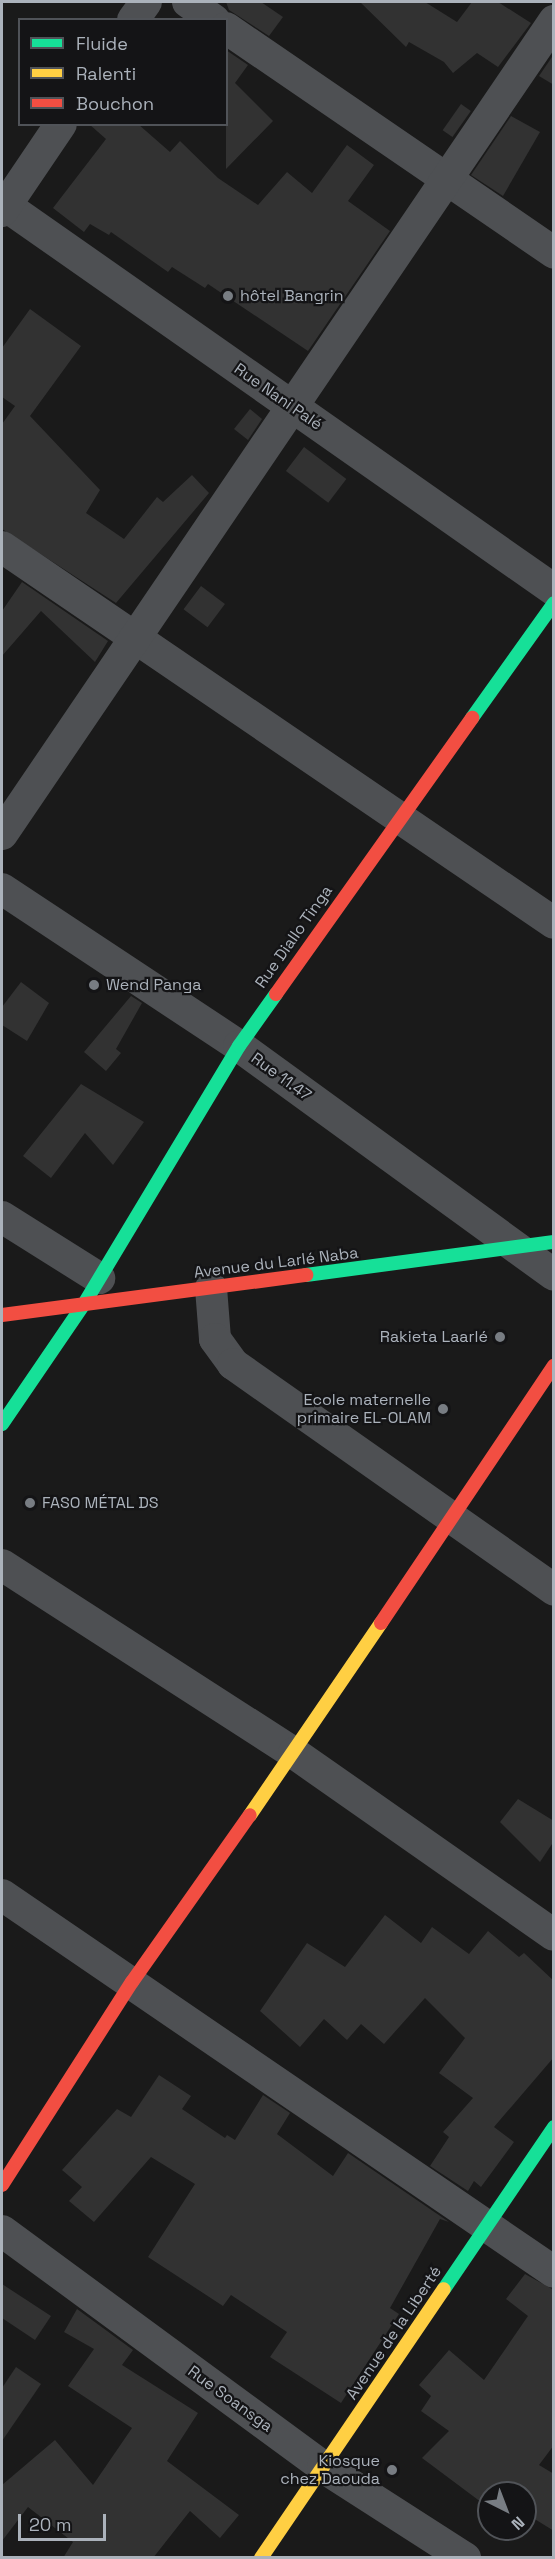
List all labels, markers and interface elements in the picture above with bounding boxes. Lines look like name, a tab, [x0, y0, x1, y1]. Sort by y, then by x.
legend	[18, 18, 228, 126]
text: Fluide	[76, 32, 128, 55]
text: Ralenti	[76, 62, 136, 85]
text: Bouchon	[76, 92, 154, 115]
place label: hôtel Bangrin	[240, 286, 344, 306]
marker: hôtel Bangrin	[221, 289, 235, 303]
street label: Rue Nani Palé	[230, 360, 326, 434]
street label: Rue Diallo Tinga	[251, 882, 337, 992]
place label: Wend Panga	[106, 975, 201, 995]
marker: Wend Panga	[87, 978, 101, 992]
street label: Rue 11.47	[247, 1049, 315, 1105]
street label: Avenue du Larlé Naba	[193, 1243, 359, 1283]
place label: Rakieta Laarlé	[380, 1327, 488, 1347]
marker: Rakieta Laarlé	[493, 1330, 507, 1344]
place label: Ecole maternelle primaire EL-OLAM	[297, 1390, 431, 1428]
marker: Ecole maternelle primaire EL-OLAM	[436, 1402, 450, 1416]
place label: FASO MÉTAL DS	[42, 1493, 159, 1513]
marker: FASO MÉTAL DS	[23, 1496, 37, 1510]
street label: Avenue de la Liberté	[342, 2263, 446, 2403]
street label: Rue Soansga	[184, 2362, 276, 2436]
place label: Kiosque chez Daouda	[280, 2451, 380, 2489]
marker: Kiosque chez Daouda	[385, 2463, 399, 2477]
north arrow	[477, 2481, 537, 2541]
scale bar	[21, 2502, 110, 2540]
text: N	[507, 2512, 529, 2535]
text: 20 m	[29, 2513, 72, 2536]

